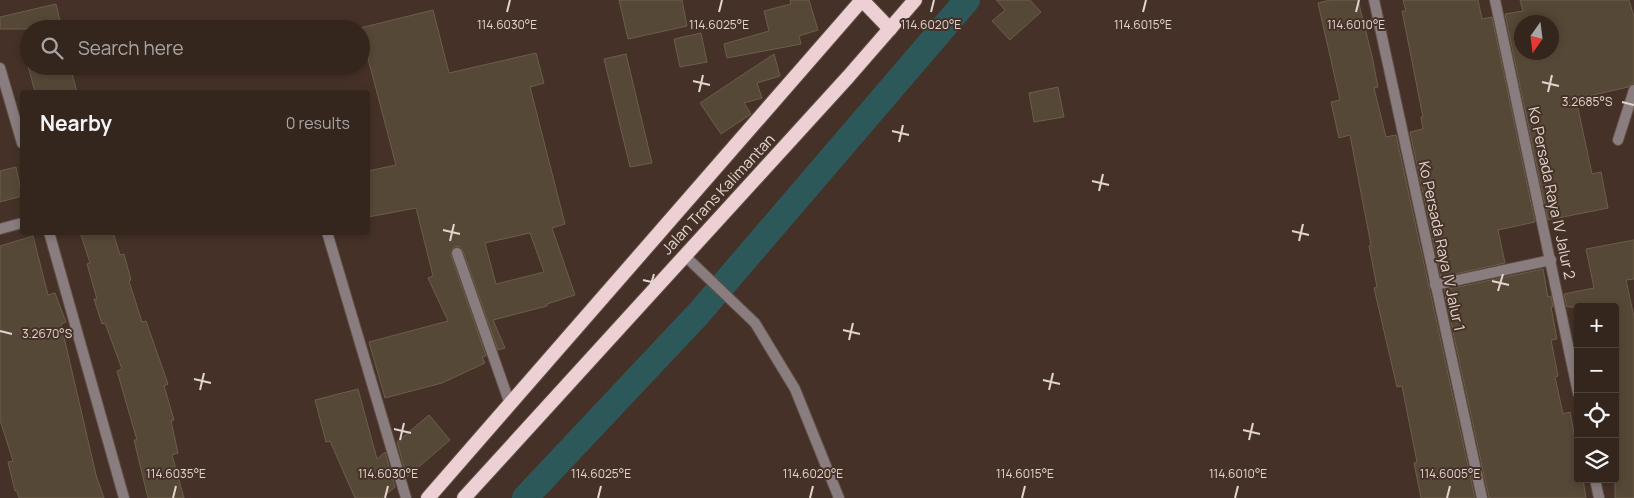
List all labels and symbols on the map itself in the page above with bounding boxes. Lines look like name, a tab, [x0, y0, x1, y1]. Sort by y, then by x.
north arrow	[1514, 15, 1559, 60]
text: 114.6030°E	[477, 16, 537, 33]
text: 114.6025°E	[689, 16, 749, 33]
text: 114.6020°E	[901, 16, 961, 33]
text: 114.6015°E	[1114, 16, 1172, 33]
text: 114.6010°E	[1327, 16, 1385, 33]
text: 3.2685°S	[1562, 93, 1612, 110]
street label: Ko Persada Raya IV Jalur 2	[1523, 105, 1581, 281]
street label: Jalan Trans Kalimantan	[656, 129, 780, 259]
street label: Ko Persada Raya IV Jalur 1	[1414, 159, 1470, 333]
text: 3.2670°S	[22, 325, 72, 342]
text: 114.6035°E	[146, 465, 206, 482]
text: 114.6030°E	[358, 465, 418, 482]
text: 114.6025°E	[571, 465, 631, 482]
text: 114.6020°E	[783, 465, 843, 482]
text: 114.6015°E	[996, 465, 1054, 482]
text: 114.6010°E	[1209, 465, 1267, 482]
text: 114.6005°E	[1420, 465, 1480, 482]

